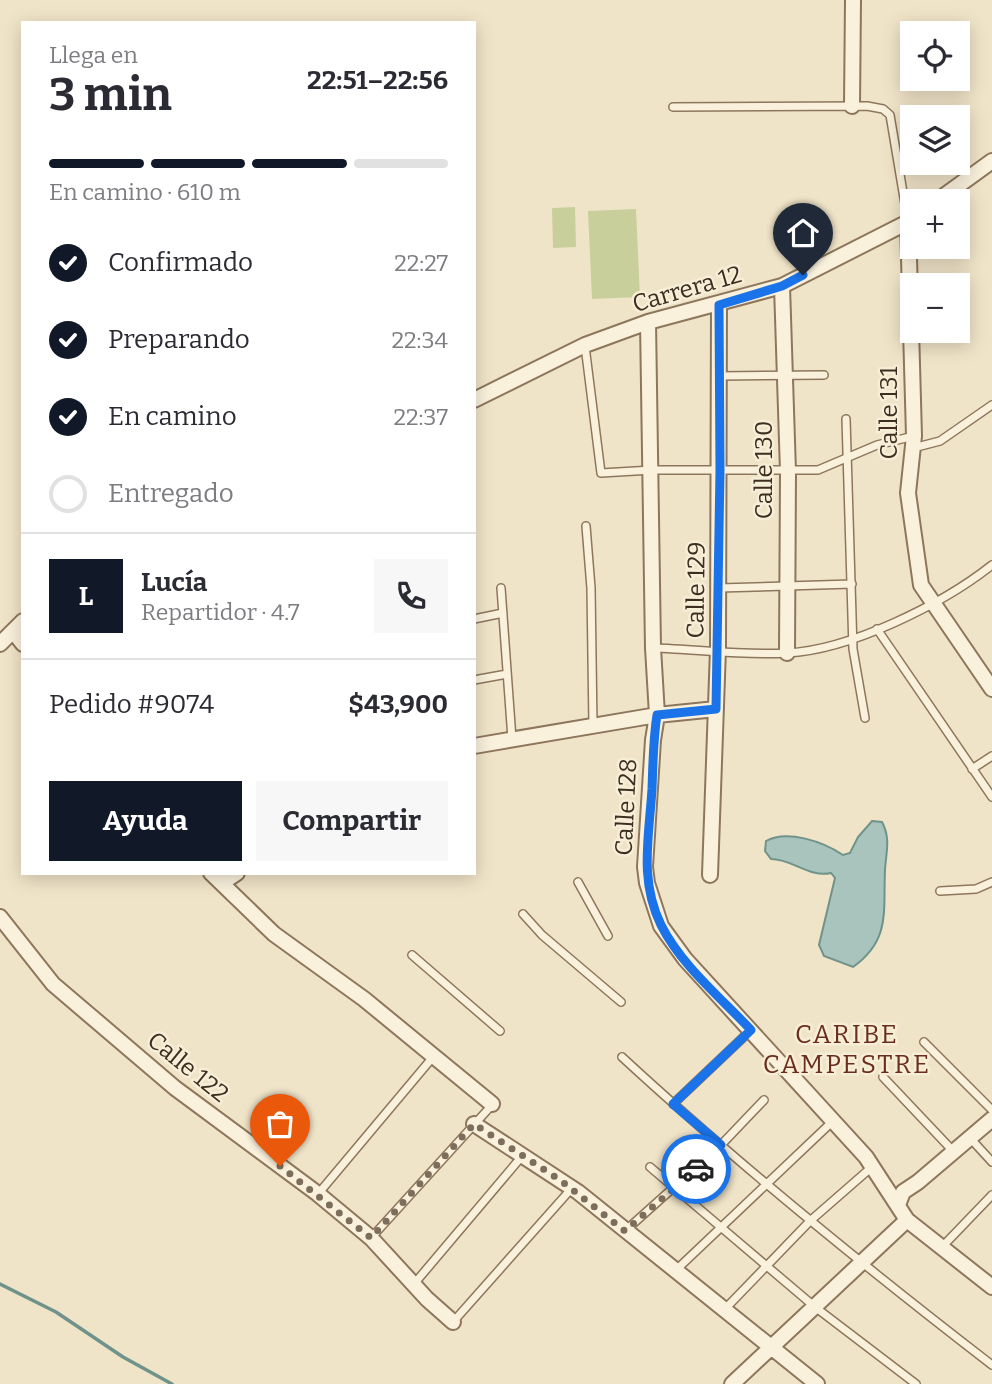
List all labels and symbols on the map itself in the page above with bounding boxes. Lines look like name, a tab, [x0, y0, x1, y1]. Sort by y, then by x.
pin	[773, 203, 833, 275]
street label: Carrera 12	[629, 260, 745, 318]
street label: Calle 131	[875, 366, 903, 460]
street label: Calle 130	[750, 421, 778, 519]
street label: Calle 129	[681, 541, 711, 639]
street label: Calle 128	[609, 758, 643, 856]
district label: CARIBE CAMPESTRE	[763, 1019, 931, 1080]
street label: Calle 122	[142, 1026, 234, 1108]
pin	[250, 1094, 310, 1166]
courier	[661, 1134, 731, 1204]

